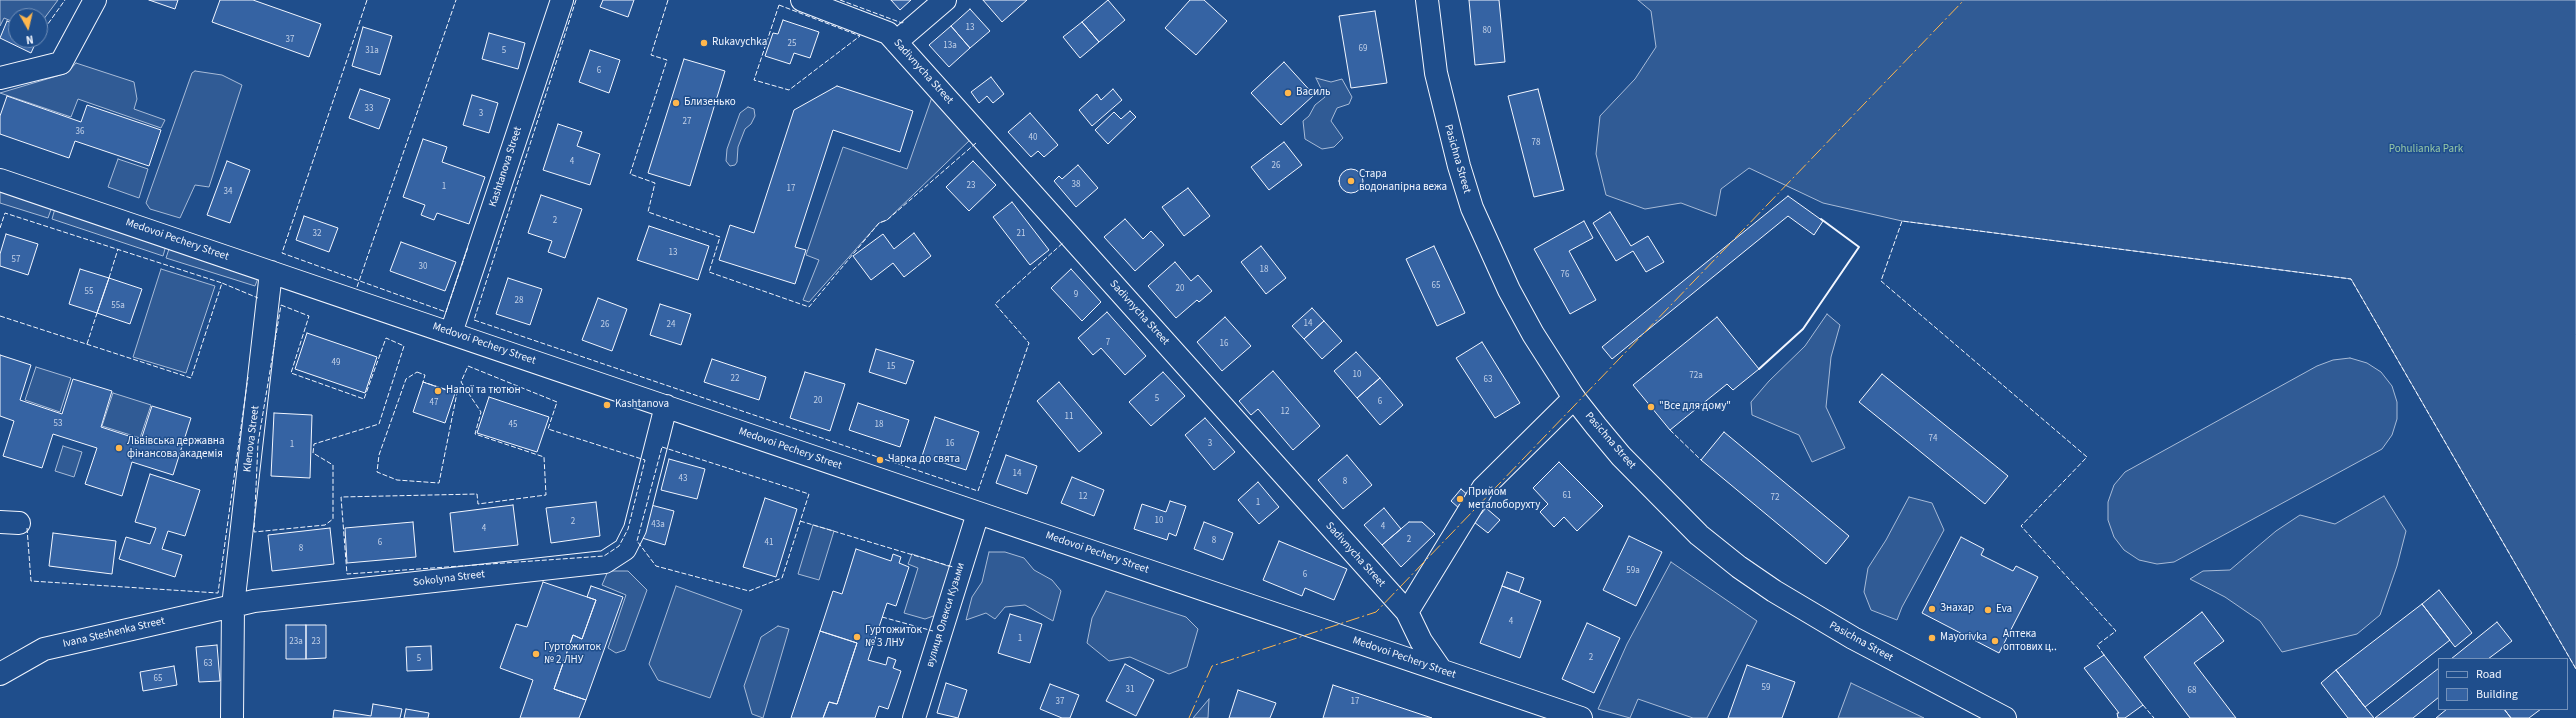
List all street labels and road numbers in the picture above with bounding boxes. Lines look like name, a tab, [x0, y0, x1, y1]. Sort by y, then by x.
street label: Sadivnycha Street	[890, 37, 956, 107]
street label: Pasichna Street	[1441, 123, 1473, 195]
street label: Kashtanova Street	[487, 125, 525, 209]
street label: Medovoi Pechery Street	[124, 216, 230, 264]
street label: Sadivnycha Street	[1106, 278, 1172, 348]
street label: Medovoi Pechery Street	[431, 320, 537, 368]
street label: Klenova Street	[241, 405, 263, 473]
street label: Pasichna Street	[1582, 410, 1638, 472]
street label: Medovoi Pechery Street	[737, 425, 843, 473]
street label: Sadivnycha Street	[1322, 520, 1388, 590]
street label: Medovoi Pechery Street	[1044, 529, 1150, 577]
street label: вулиця Олекси Кузьми	[924, 561, 968, 669]
street label: Sokolyna Street	[412, 568, 486, 590]
street label: Ivana Steshenka Street	[62, 615, 166, 651]
street label: Pasichna Street	[1827, 619, 1895, 665]
street label: Medovoi Pechery Street	[1351, 634, 1457, 682]

